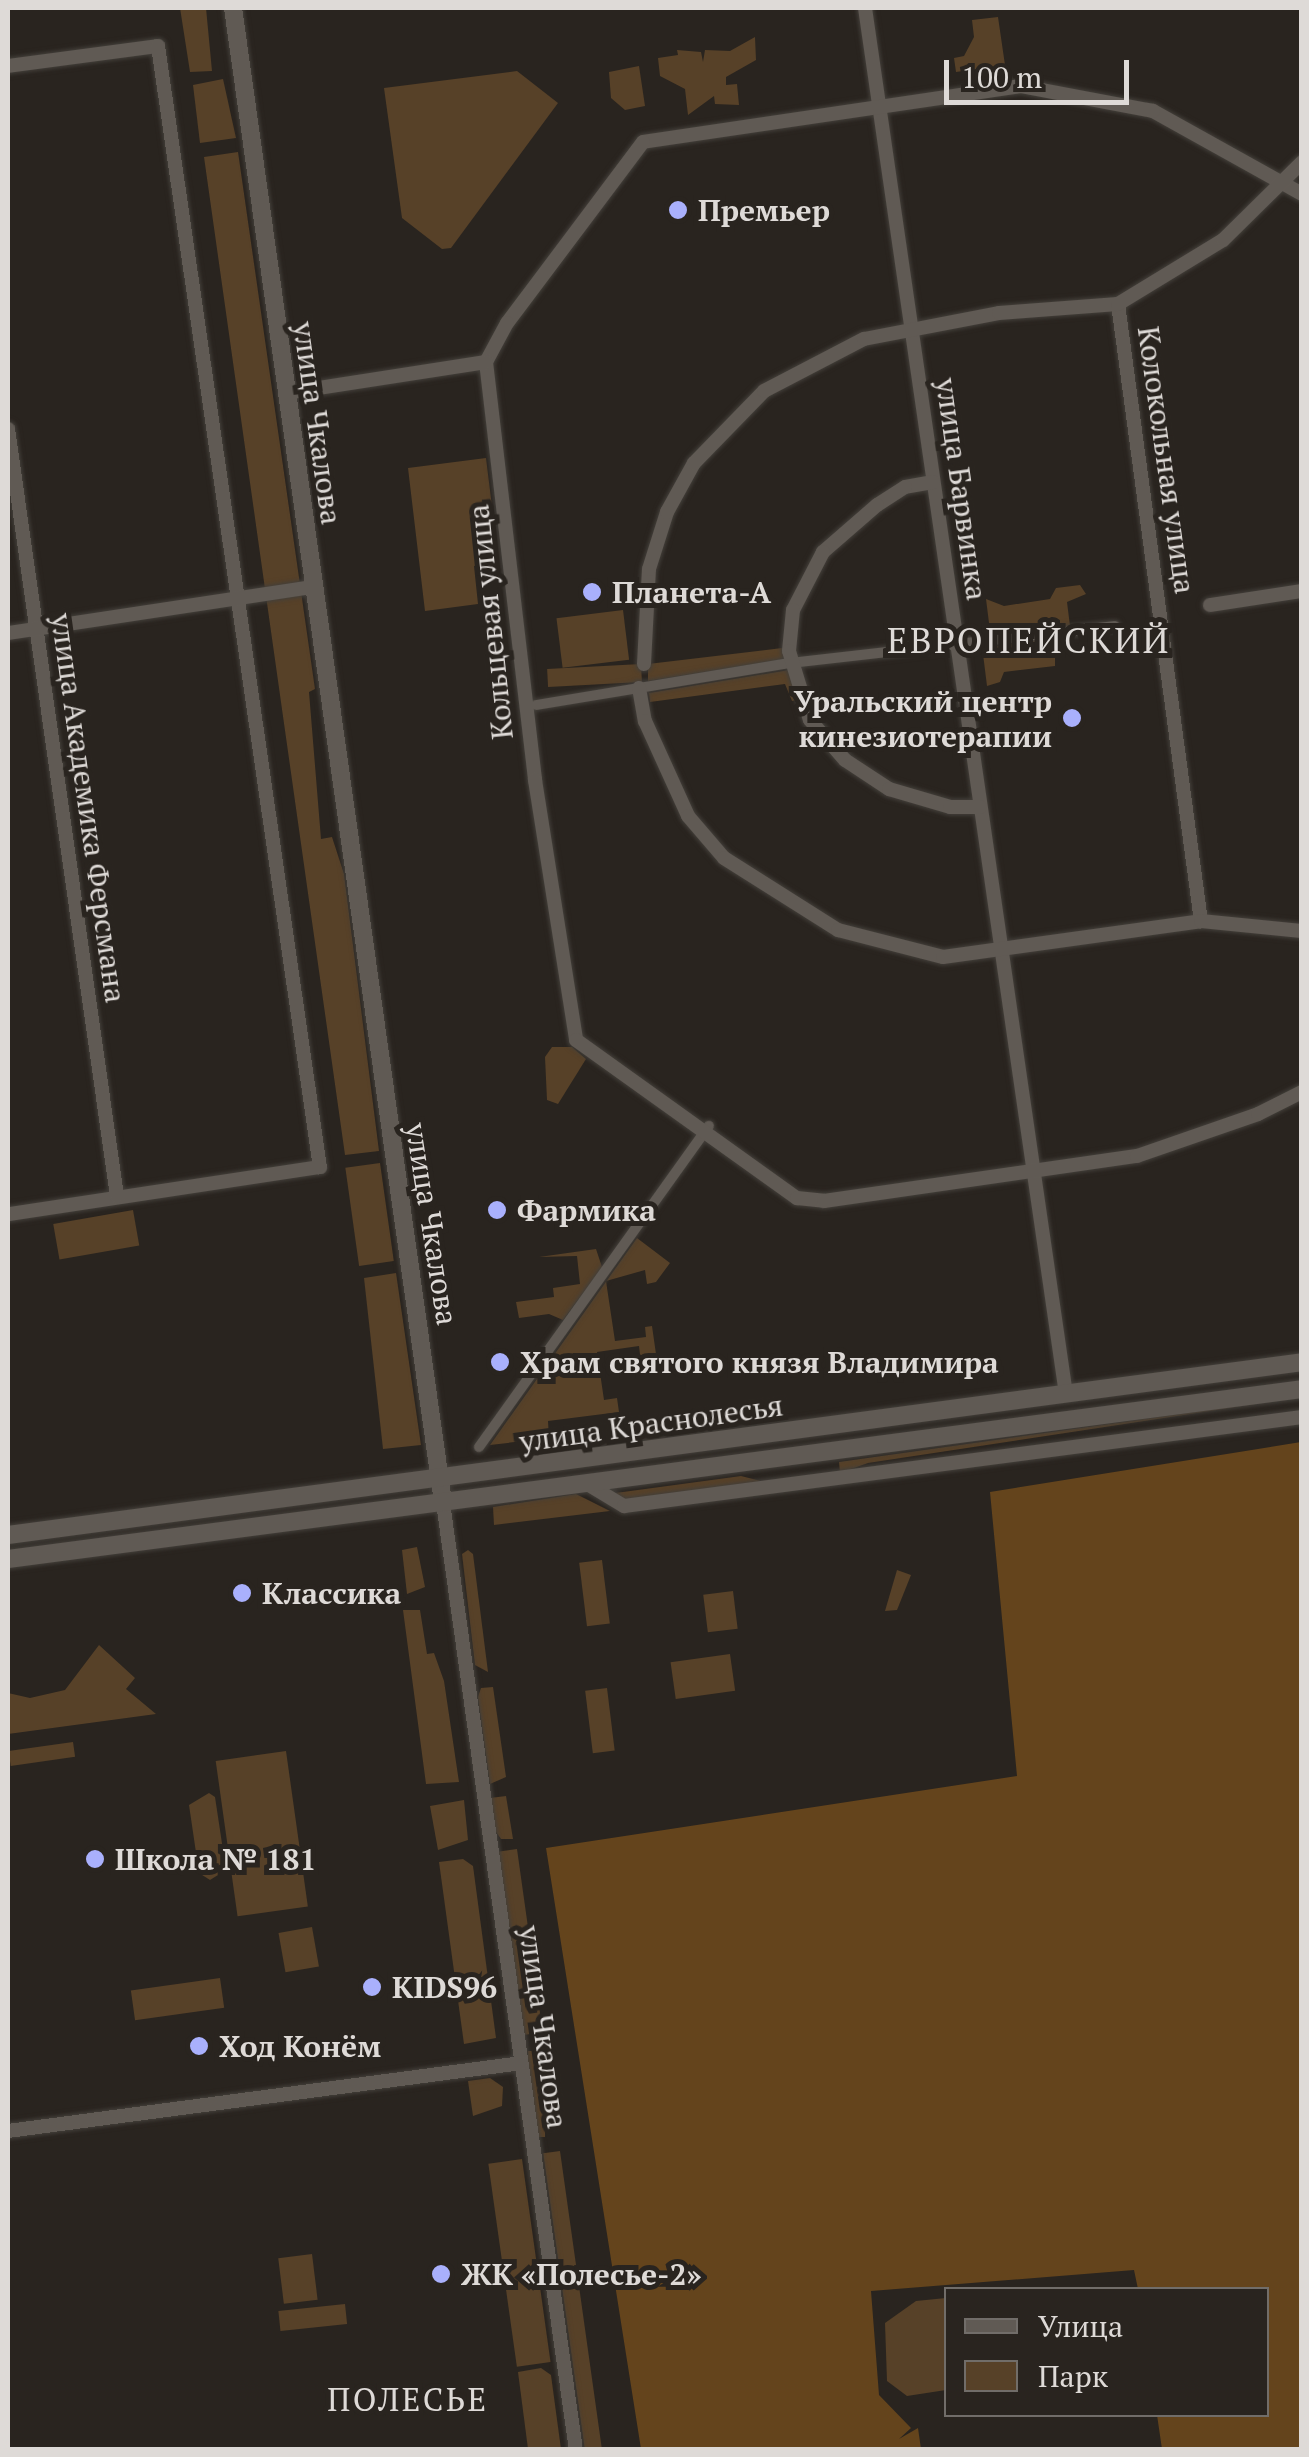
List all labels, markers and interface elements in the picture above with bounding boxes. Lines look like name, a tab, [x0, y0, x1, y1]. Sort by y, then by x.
scale bar	[949, 40, 1134, 102]
text: 100 m	[961, 57, 1042, 97]
place label: Премьер	[698, 192, 830, 228]
marker: Премьер	[667, 199, 689, 221]
street label: улица Чкалова	[286, 319, 350, 527]
street label: Колокольная улица	[1130, 324, 1204, 596]
street label: улица Барвинка	[929, 376, 995, 602]
street label: Кольцевая улица	[460, 503, 520, 741]
place label: Планета-А	[612, 574, 771, 610]
marker: Планета-А	[581, 581, 603, 603]
street label: улица Академика Ферсмана	[44, 611, 134, 1005]
district label: ЕВРОПЕЙСКИЙ	[887, 619, 1171, 661]
place label: Уральский центр кинезиотерапии	[794, 683, 1052, 754]
marker: Уральский центр кинезиотерапии	[1061, 707, 1083, 729]
street label: улица Чкалова	[398, 1120, 466, 1328]
place label: Фармика	[517, 1192, 656, 1228]
marker: Фармика	[486, 1199, 508, 1221]
place label: Храм святого князя Владимира	[520, 1344, 999, 1380]
marker: Храм святого князя Владимира	[489, 1351, 511, 1373]
street label: улица Краснолесья	[517, 1387, 785, 1459]
place label: Классика	[262, 1575, 401, 1611]
marker: Классика	[231, 1582, 253, 1604]
place label: Школа № 181	[115, 1841, 316, 1877]
marker: Школа № 181	[84, 1848, 106, 1870]
street label: улица Чкалова	[512, 1923, 576, 2131]
place label: KIDS96	[392, 1969, 497, 2005]
marker: KIDS96	[361, 1976, 383, 1998]
place label: Ход Конём	[219, 2028, 381, 2064]
marker: Ход Конём	[188, 2035, 210, 2057]
place label: ЖК «Полесье-2»	[461, 2256, 702, 2292]
marker: ЖК «Полесье-2»	[430, 2263, 452, 2285]
legend	[944, 2287, 1269, 2417]
text: Улица	[1038, 2306, 1123, 2346]
text: Парк	[1038, 2356, 1108, 2396]
district label: ПОЛЕСЬЕ	[327, 2380, 489, 2418]

